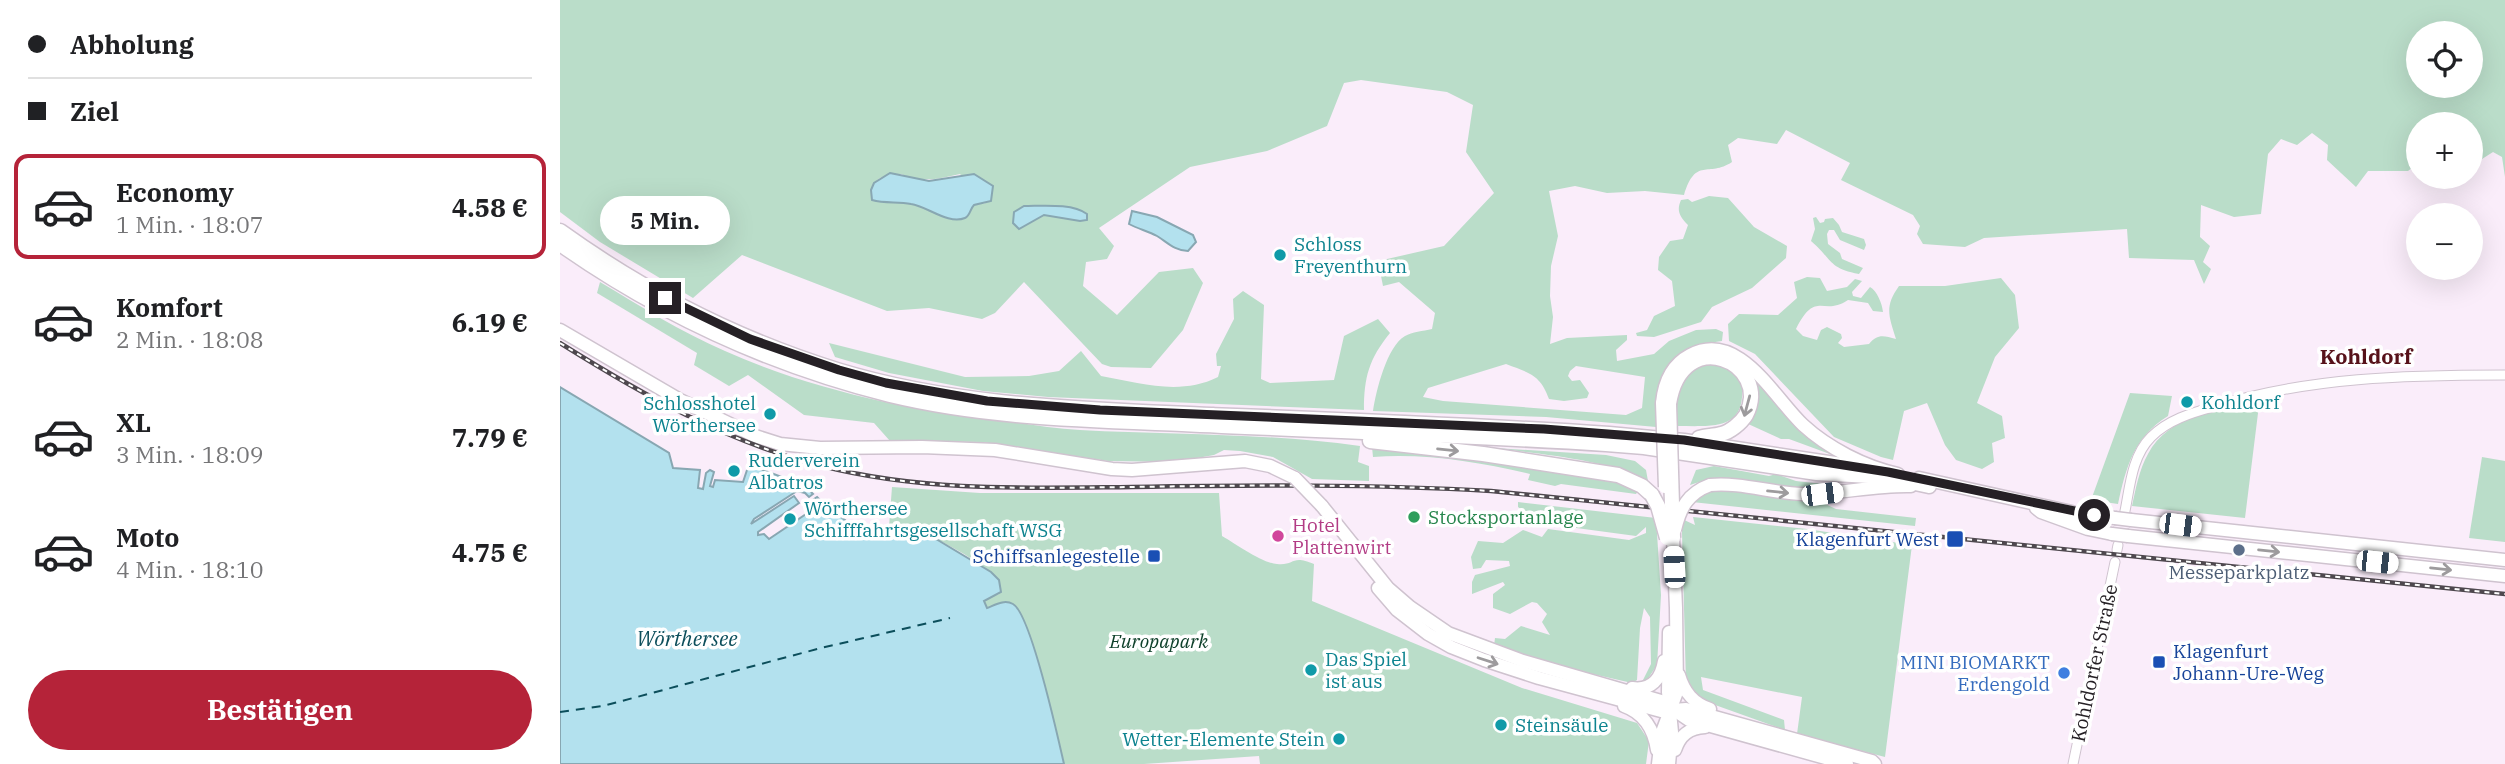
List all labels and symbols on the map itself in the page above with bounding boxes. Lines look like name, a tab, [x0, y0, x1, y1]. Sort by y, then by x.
callout: 5 Min.	[600, 196, 730, 246]
place label: Schloss Freyenthurn	[1294, 232, 1407, 278]
marker: Schloss Freyenthurn	[1272, 247, 1288, 263]
route end	[649, 282, 681, 314]
district label: Kohldorf	[2320, 342, 2414, 370]
place label: Kohldorf	[2201, 390, 2281, 414]
place label: Schlosshotel Wörthersee	[643, 391, 756, 437]
one-way arrow	[1740, 394, 1753, 417]
marker: Kohldorf	[2179, 394, 2195, 410]
marker: Schlosshotel Wörthersee	[762, 406, 778, 422]
one-way arrow	[1436, 444, 1459, 457]
place label: Ruderverein Albatros	[748, 448, 860, 494]
marker: Ruderverein Albatros	[726, 463, 742, 479]
car	[1800, 481, 1845, 507]
one-way arrow	[1766, 486, 1788, 499]
place label: Wörthersee Schifffahrtsgesellschaft WSG	[804, 496, 1062, 542]
route start	[2078, 499, 2110, 531]
place label: Stocksportanlage	[1428, 505, 1584, 529]
marker: Stocksportanlage	[1406, 509, 1422, 525]
marker: Wörthersee Schifffahrtsgesellschaft WSG	[782, 511, 798, 527]
car	[2158, 512, 2203, 538]
place label: Hotel Plattenwirt	[1292, 513, 1391, 559]
place label: Klagenfurt West	[1795, 527, 1939, 551]
marker: Hotel Plattenwirt	[1270, 528, 1286, 544]
marker: Klagenfurt West	[1945, 529, 1965, 549]
marker: Messeparkplatz	[2231, 542, 2247, 558]
place label: Schiffsanlegestelle	[972, 544, 1140, 568]
car	[1663, 545, 1686, 589]
one-way arrow	[2257, 545, 2280, 558]
marker: Schiffsanlegestelle	[1146, 548, 1162, 564]
car	[2356, 549, 2399, 575]
place label: Messeparkplatz	[2169, 560, 2309, 584]
one-way arrow	[2429, 563, 2452, 576]
street label: Kohldorfer Straße	[2066, 582, 2122, 744]
water label: Wörthersee	[636, 624, 738, 652]
park label: Europapark	[1109, 629, 1209, 653]
place label: Klagenfurt Johann-Ure-Weg	[2173, 639, 2324, 685]
place label: Das Spiel ist aus	[1325, 647, 1407, 693]
place label: MINI BIOMARKT Erdengold	[1900, 650, 2050, 696]
marker: Klagenfurt Johann-Ure-Weg	[2151, 654, 2167, 670]
one-way arrow	[1477, 656, 1499, 668]
marker: Das Spiel ist aus	[1303, 662, 1319, 678]
marker: MINI BIOMARKT Erdengold	[2056, 665, 2072, 681]
place label: Steinsäule	[1515, 713, 1608, 737]
marker: Steinsäule	[1493, 717, 1509, 733]
place label: Wetter-Elemente Stein	[1122, 727, 1325, 751]
marker: Wetter-Elemente Stein	[1331, 731, 1347, 747]

